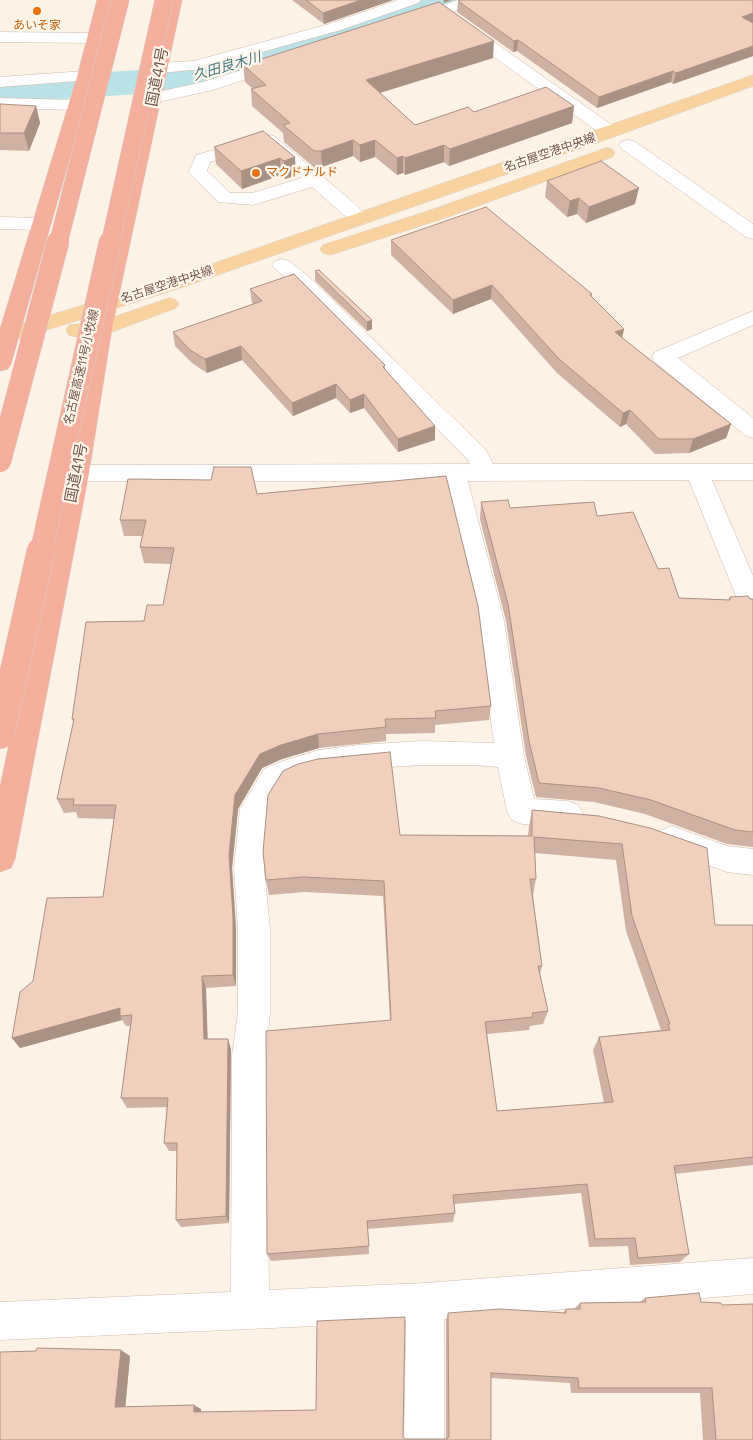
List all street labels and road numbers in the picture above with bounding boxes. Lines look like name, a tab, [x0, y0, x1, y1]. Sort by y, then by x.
street label: 国道41号	[143, 46, 173, 108]
street label: 名古屋空港中央線	[502, 131, 598, 175]
street label: 名古屋空港中央線	[119, 263, 215, 307]
street label: 名古屋高速11号小牧線	[62, 308, 102, 426]
street label: 国道41号	[62, 442, 92, 504]

